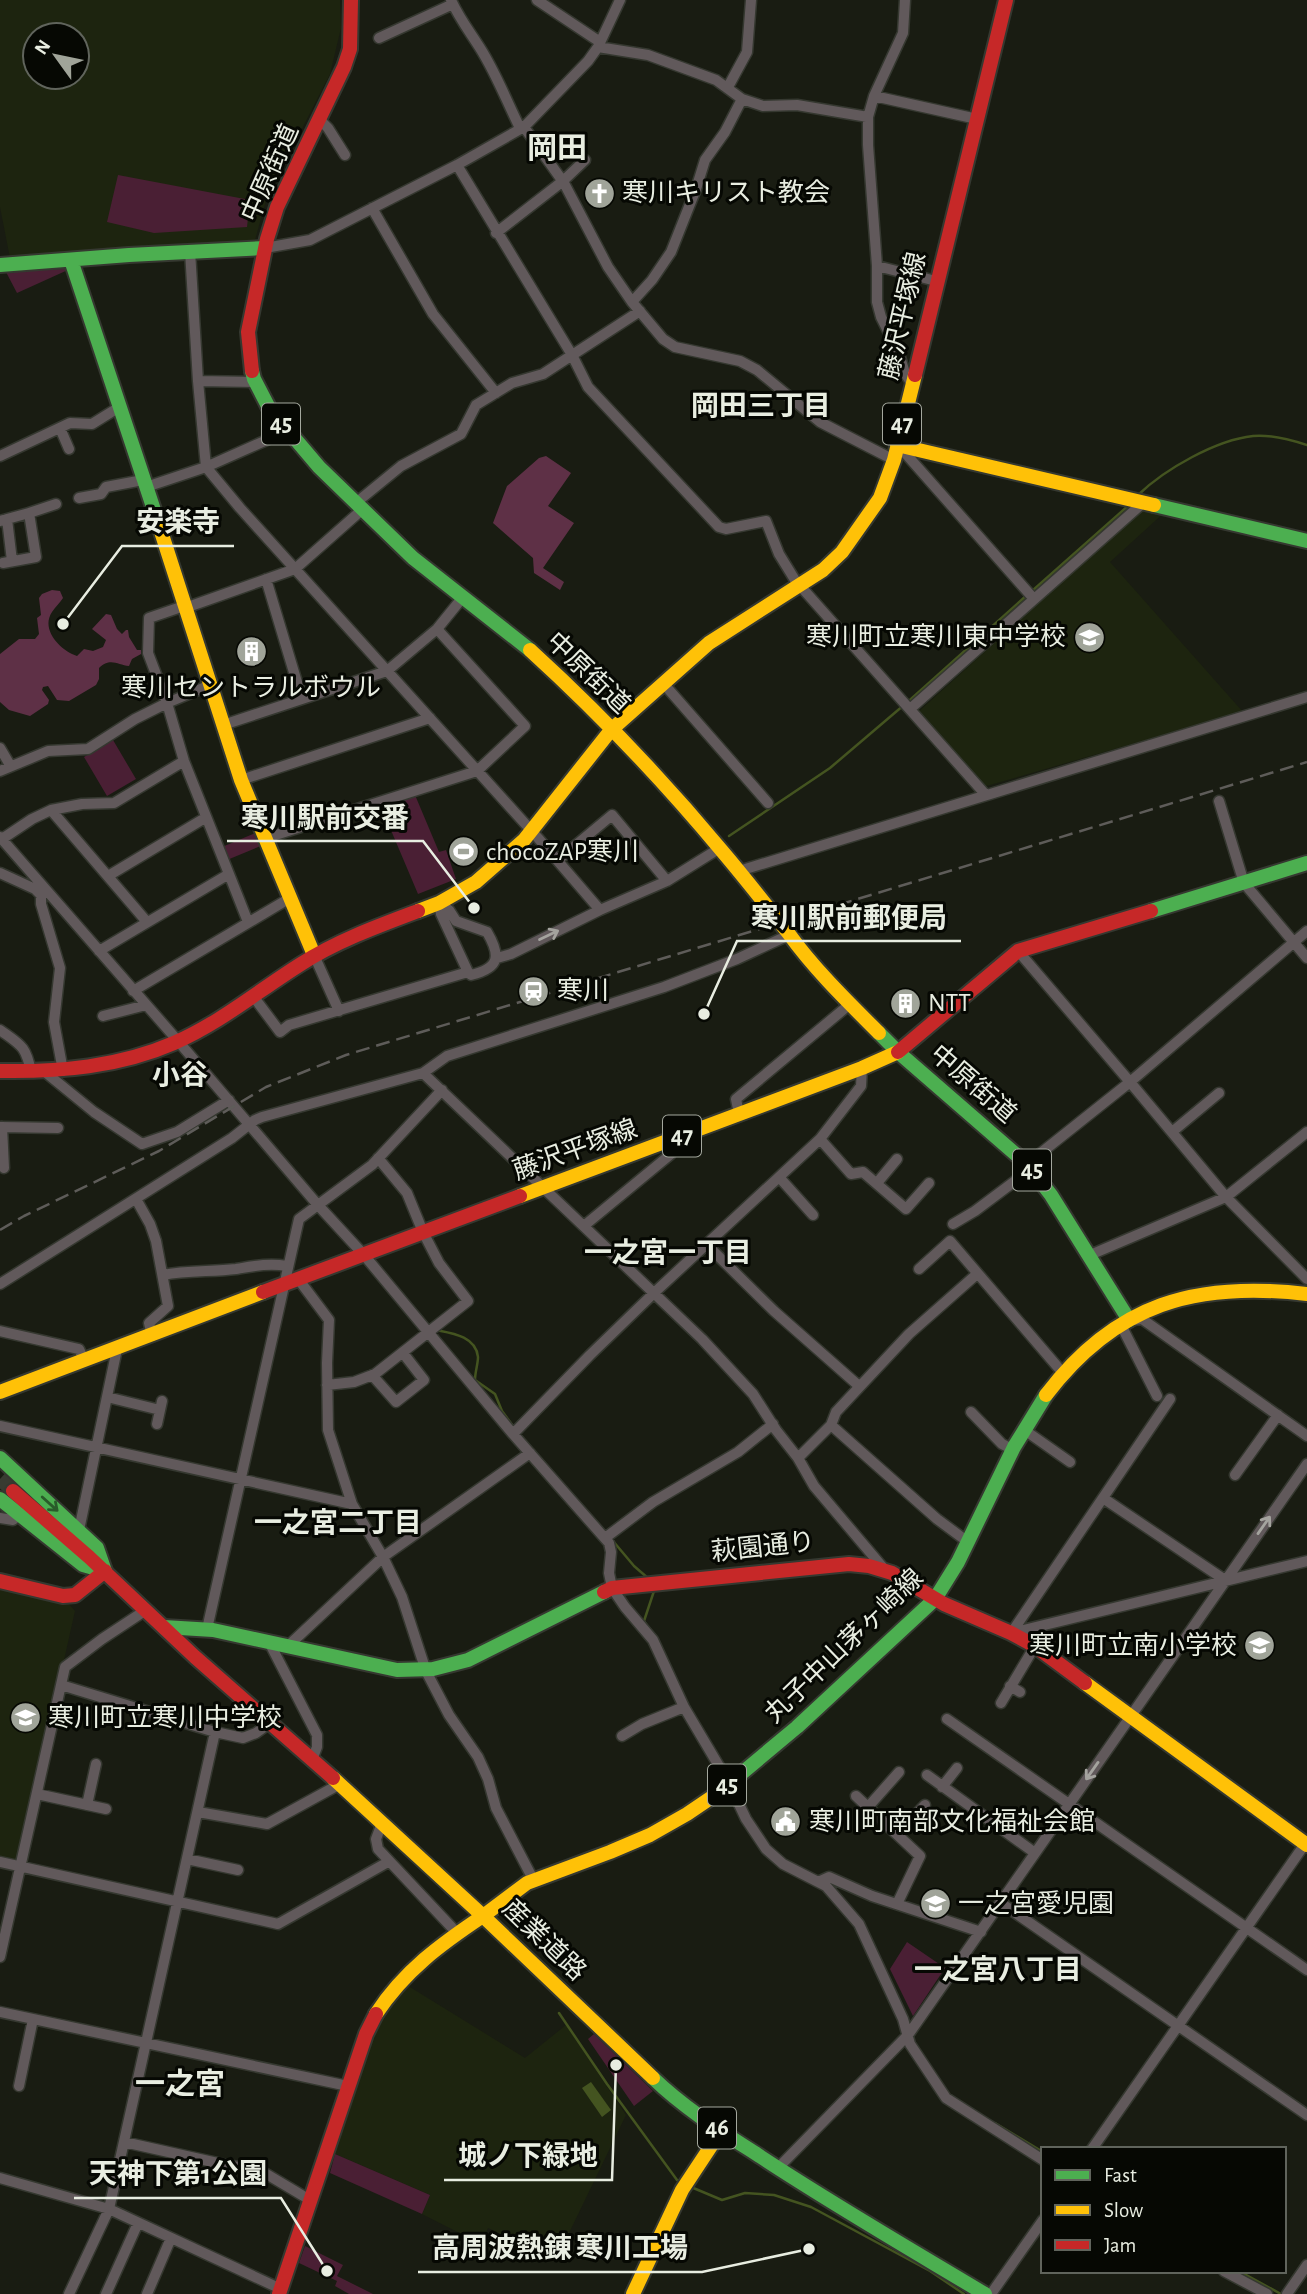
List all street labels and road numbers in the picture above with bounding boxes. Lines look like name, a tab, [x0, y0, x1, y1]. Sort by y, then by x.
street label: 中原街道	[236, 120, 303, 226]
street label: 藤沢平塚線	[875, 250, 930, 382]
road number: 45	[262, 404, 300, 444]
road number: 47	[883, 404, 921, 444]
street label: 中原街道	[542, 627, 635, 718]
street label: 中原街道	[925, 1039, 1021, 1128]
street label: 藤沢平塚線	[509, 1115, 641, 1184]
road number: 47	[663, 1116, 701, 1156]
road number: 45	[1013, 1150, 1051, 1190]
street label: 萩園通り	[710, 1528, 816, 1565]
street label: 丸子中山茅ヶ崎線	[759, 1564, 928, 1728]
road number: 45	[708, 1764, 746, 1806]
street label: 産業道路	[498, 1894, 591, 1985]
road number: 46	[698, 2108, 736, 2148]

